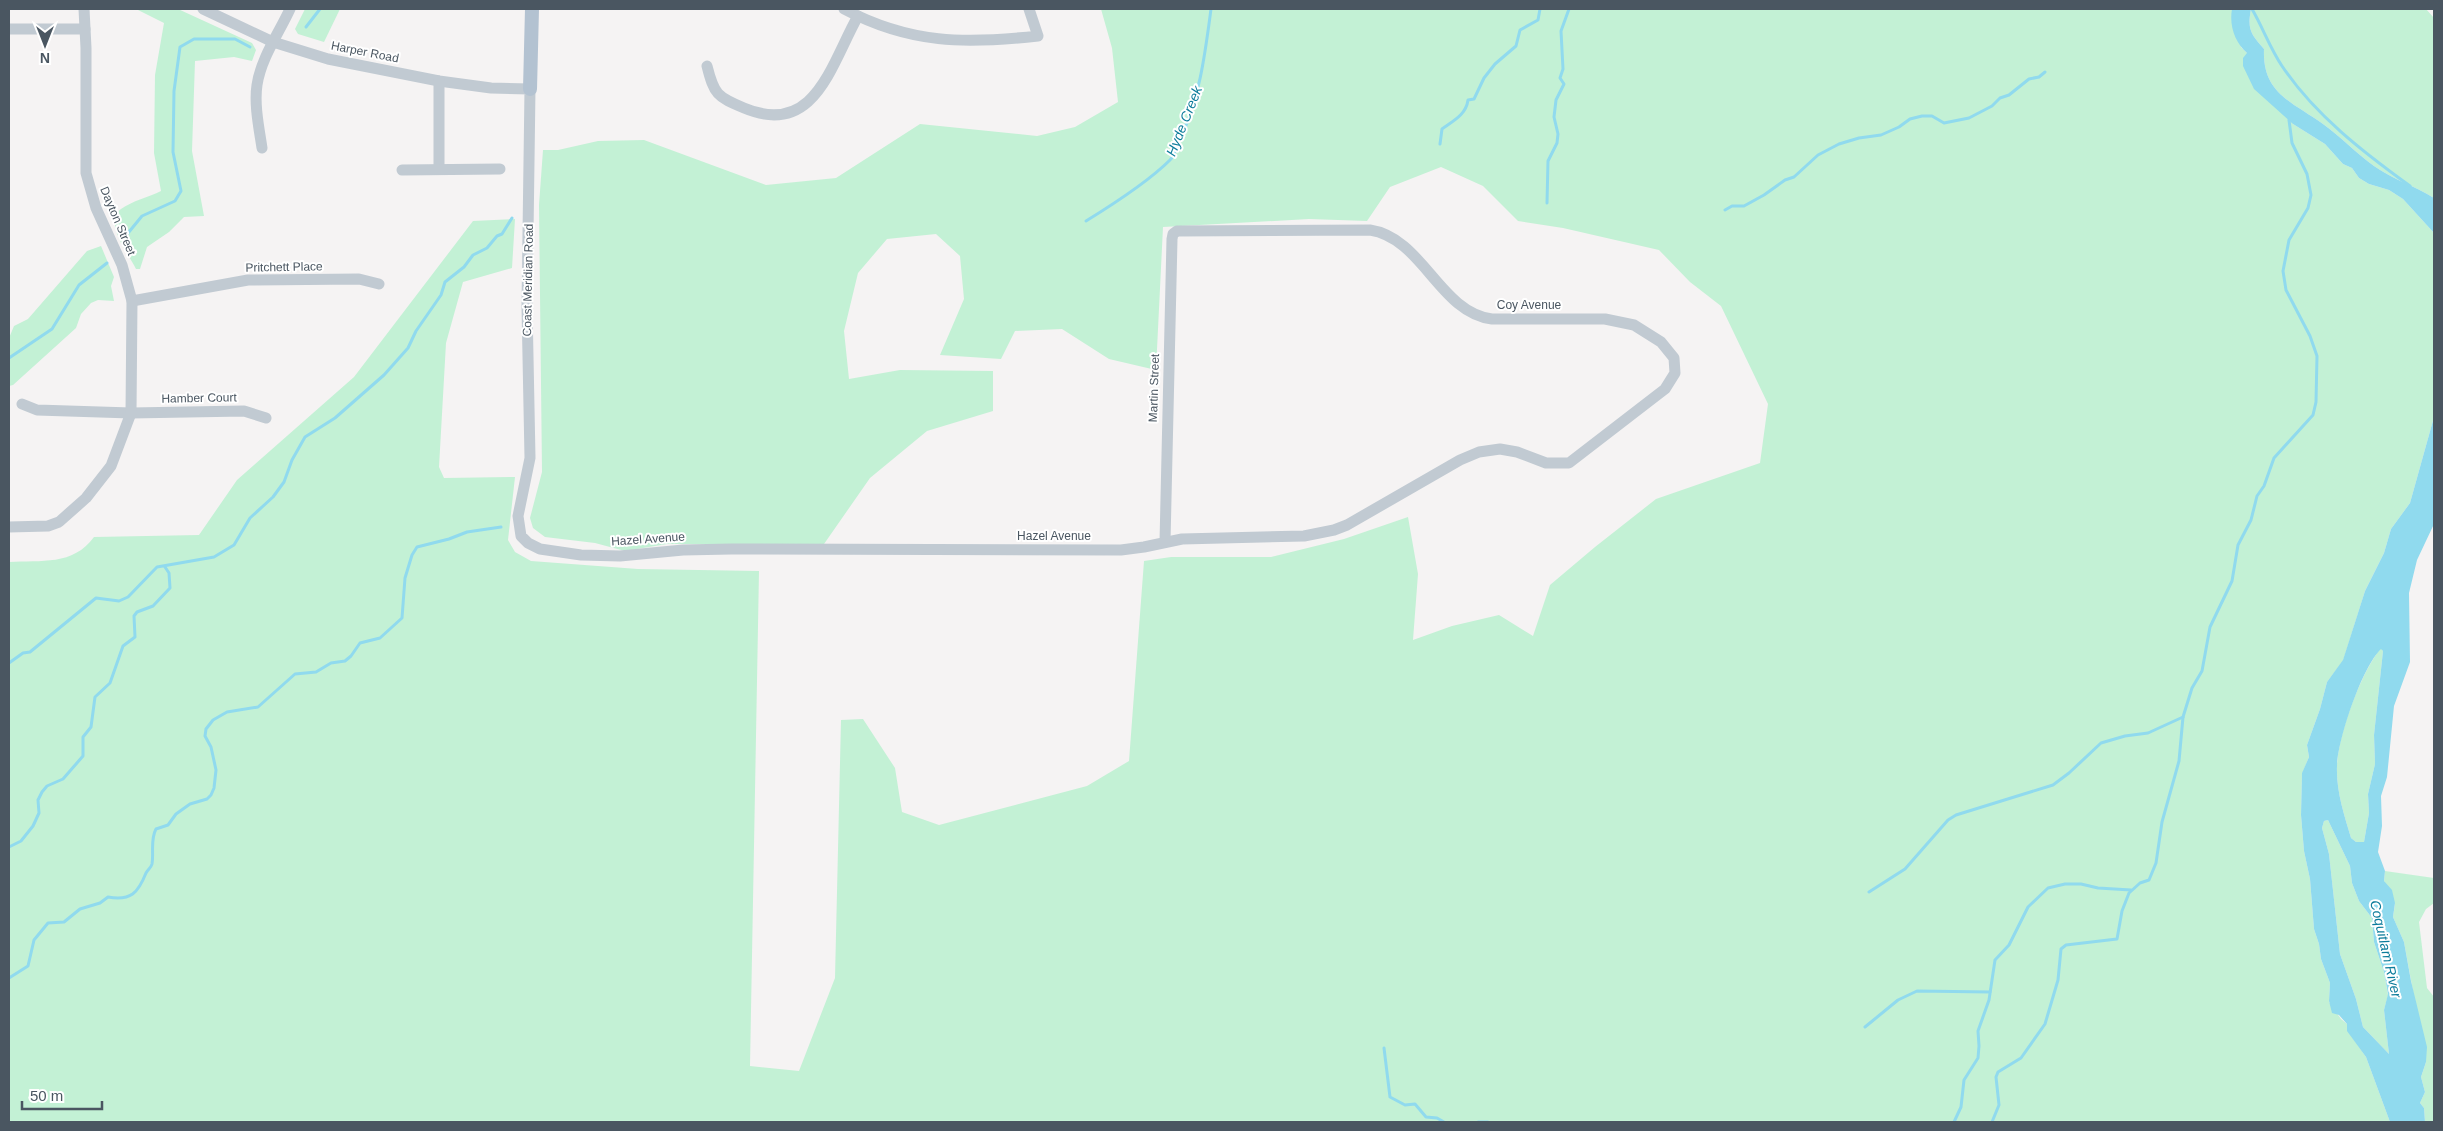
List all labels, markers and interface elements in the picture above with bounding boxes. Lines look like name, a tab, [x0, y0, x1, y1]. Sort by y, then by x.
north arrow	[20, 20, 70, 70]
street label: Harper Road	[330, 39, 400, 65]
text: N	[40, 50, 50, 66]
water label: Hyde Creek	[1163, 83, 1206, 158]
street label: Dayton Street	[97, 184, 139, 258]
street label: Coast Meridian Road	[520, 224, 536, 336]
street label: Pritchett Place	[245, 259, 323, 275]
street label: Coy Avenue	[1497, 298, 1562, 312]
street label: Martin Street	[1146, 353, 1162, 423]
street label: Hamber Court	[161, 390, 237, 406]
street label: Hazel Avenue	[611, 529, 686, 549]
street label: Hazel Avenue	[1017, 529, 1091, 543]
water label: Coquitlam River	[2367, 899, 2405, 1001]
scale bar	[22, 1078, 102, 1110]
text: 50 m	[30, 1087, 63, 1104]

